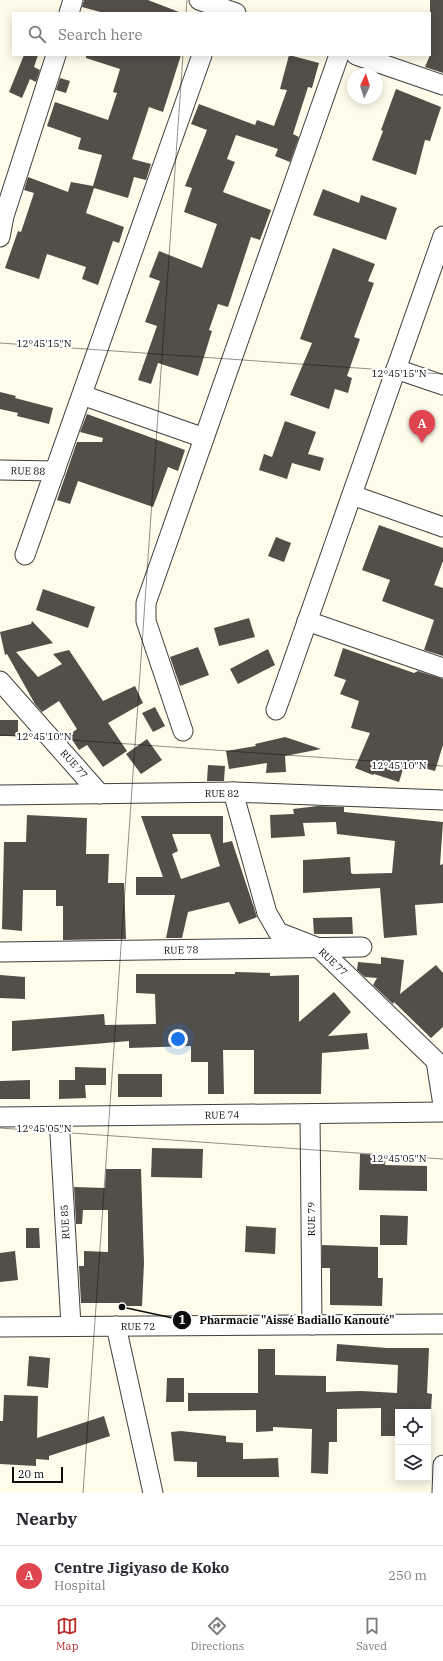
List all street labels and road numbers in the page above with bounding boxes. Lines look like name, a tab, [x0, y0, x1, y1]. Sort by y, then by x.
street label: RUE 88	[11, 464, 45, 478]
street label: RUE 77	[58, 747, 90, 781]
street label: RUE 82	[205, 787, 239, 800]
street label: RUE 78	[164, 943, 198, 957]
street label: RUE 77	[316, 945, 350, 979]
street label: RUE 74	[205, 1108, 239, 1122]
street label: RUE 79	[305, 1202, 318, 1236]
street label: RUE 85	[58, 1204, 72, 1240]
street label: RUE 72	[121, 1320, 155, 1333]

